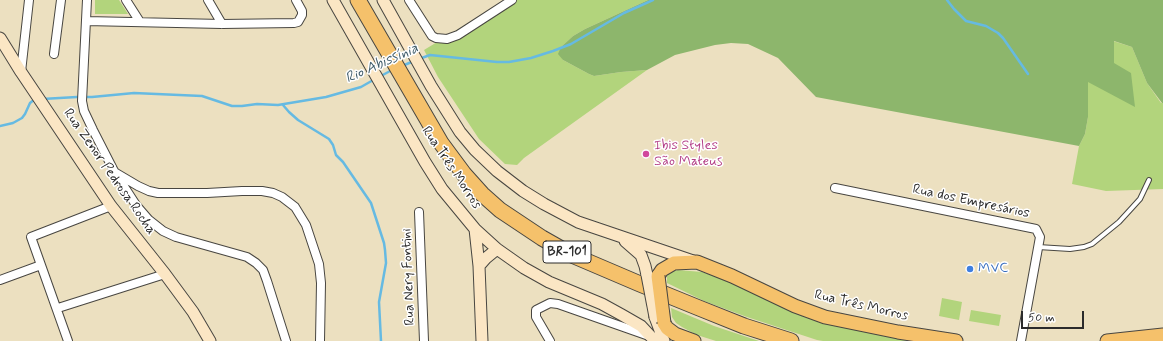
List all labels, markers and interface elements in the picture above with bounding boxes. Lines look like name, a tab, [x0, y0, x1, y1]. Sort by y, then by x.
water label: Rio Abissínia	[343, 40, 421, 88]
street label: Rua Zenor Pedrosa Rocha	[59, 106, 159, 238]
street label: Rua Três Morros	[417, 124, 485, 212]
place label: Ibis Styles São Mateus	[654, 138, 723, 170]
marker: Ibis Styles São Mateus	[641, 149, 651, 159]
street label: Rua dos Empresários	[911, 181, 1031, 223]
street label: Rua Nery Fontini	[399, 228, 419, 326]
road number: BR-101	[543, 241, 591, 263]
place label: MVC	[978, 261, 1008, 277]
marker: MVC	[965, 264, 975, 274]
street label: Rua Três Morros	[813, 287, 909, 325]
scale bar	[1023, 303, 1086, 329]
text: 50 m	[1028, 310, 1055, 326]

